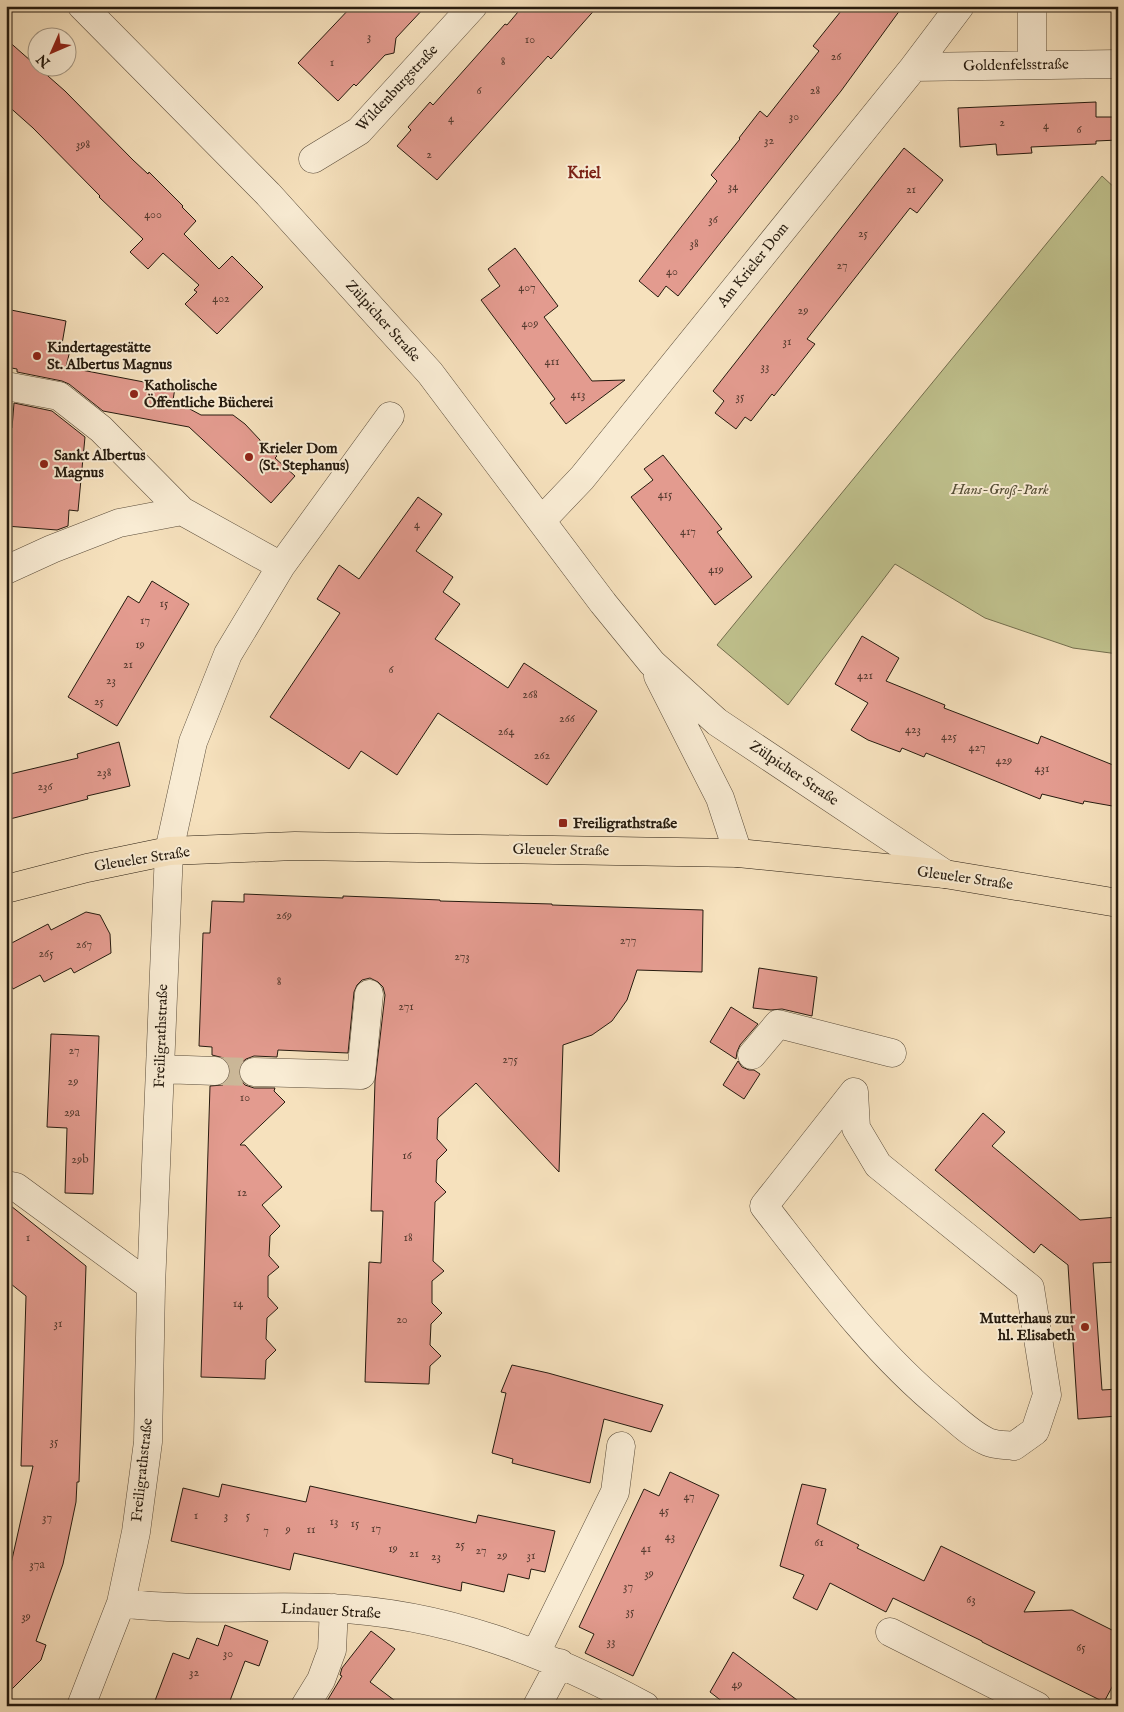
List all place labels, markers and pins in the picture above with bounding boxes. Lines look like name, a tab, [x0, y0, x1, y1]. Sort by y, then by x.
place label: Kindertagestätte St. Albertus Magnus	[47, 338, 173, 374]
marker: Kindertagestätte St. Albertus Magnus	[31, 350, 43, 362]
place label: Katholische Öffentliche Bücherei	[144, 376, 273, 412]
marker: Katholische Öffentliche Bücherei	[128, 388, 140, 400]
place label: Krieler Dom (St. Stephanus)	[259, 439, 349, 475]
place label: Sankt Albertus Magnus	[54, 446, 146, 482]
marker: Krieler Dom (St. Stephanus)	[243, 451, 255, 463]
marker: Sankt Albertus Magnus	[38, 458, 50, 470]
place label: Freiligrathstraße	[573, 814, 677, 833]
marker: Freiligrathstraße	[557, 817, 569, 829]
place label: Mutterhaus zur hl. Elisabeth	[980, 1309, 1076, 1345]
marker: Mutterhaus zur hl. Elisabeth	[1079, 1321, 1091, 1333]

